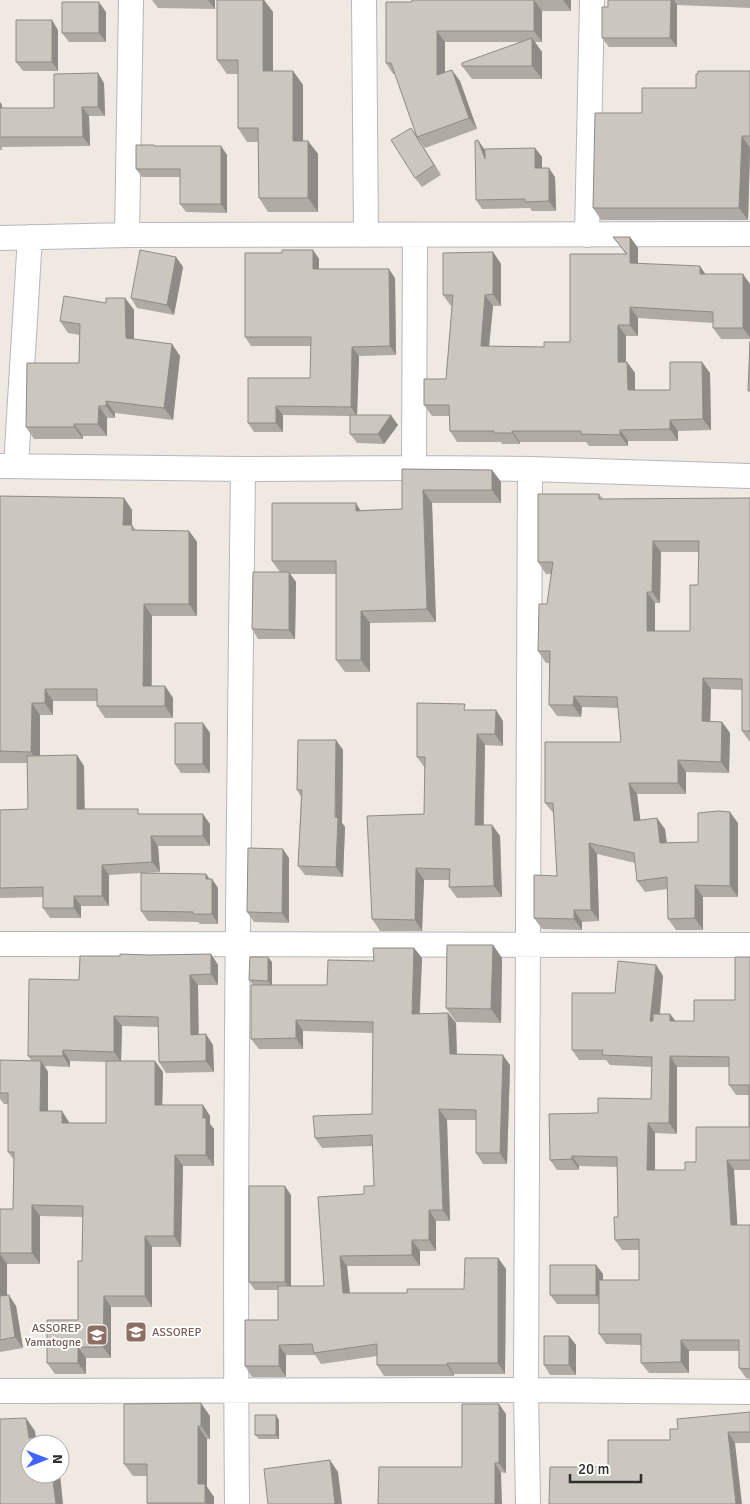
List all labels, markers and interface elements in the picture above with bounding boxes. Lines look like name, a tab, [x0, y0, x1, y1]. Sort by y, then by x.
school or university icon: ASSOREP	[124, 1320, 148, 1344]
place label: ASSOREP Yamatogne	[25, 1321, 81, 1350]
school or university icon: ASSOREP Yamatogne	[85, 1323, 109, 1347]
place label: ASSOREP	[152, 1325, 202, 1340]
north arrow	[20, 1434, 70, 1484]
scale bar	[570, 1452, 641, 1484]
text: N	[49, 1454, 66, 1464]
text: 20 m	[578, 1460, 609, 1478]

